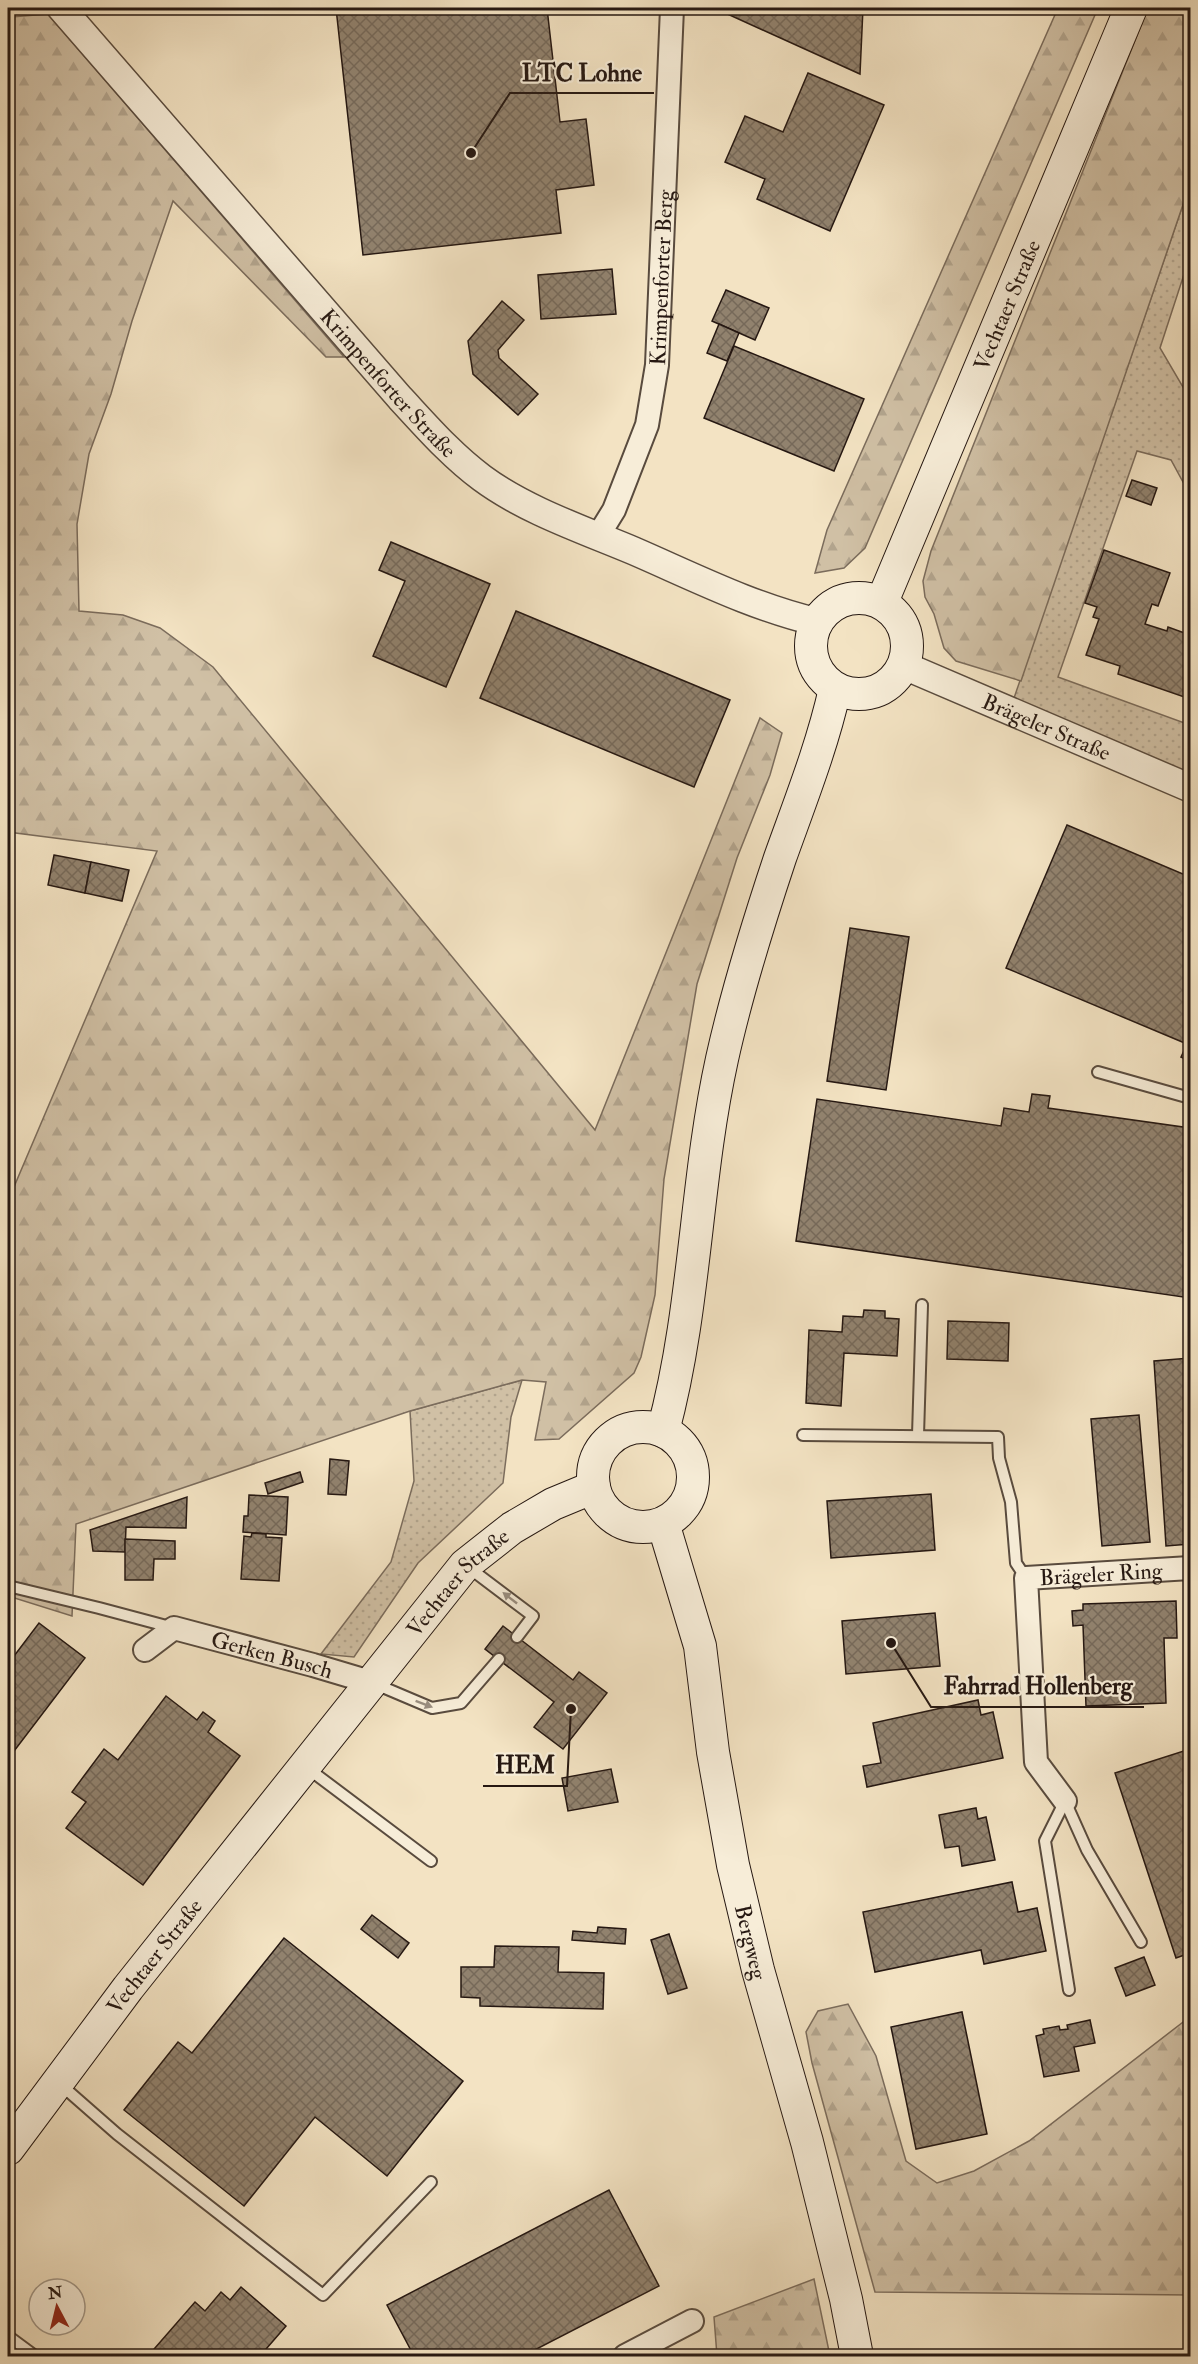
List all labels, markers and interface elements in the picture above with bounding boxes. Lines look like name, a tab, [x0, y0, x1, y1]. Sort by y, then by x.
callout: LTC Lohne	[510, 51, 654, 93]
text: LTC Lohne	[522, 58, 642, 89]
street label: Krimpenforter Berg	[644, 188, 679, 366]
street label: Vechtaer Straße	[968, 236, 1047, 375]
street label: Krimpenforter Straße	[314, 303, 462, 464]
street label: Brägeler Straße	[978, 688, 1115, 767]
street label: Vechtaer Straße	[400, 1523, 515, 1643]
street label: Brägeler Ring	[1039, 1557, 1164, 1592]
one-way arrow	[502, 1592, 518, 1605]
street label: Gerken Busch	[208, 1625, 337, 1685]
callout: Fahrrad Hollenberg	[931, 1665, 1144, 1707]
text: Fahrrad Hollenberg	[943, 1671, 1134, 1702]
one-way arrow	[416, 1700, 434, 1710]
callout: HEM	[483, 1744, 567, 1786]
text: HEM	[495, 1750, 555, 1781]
street label: Vechtaer Straße	[101, 1893, 209, 2020]
street label: Bergweg	[728, 1902, 773, 1984]
north arrow	[27, 2277, 87, 2337]
text: N	[46, 2282, 64, 2304]

